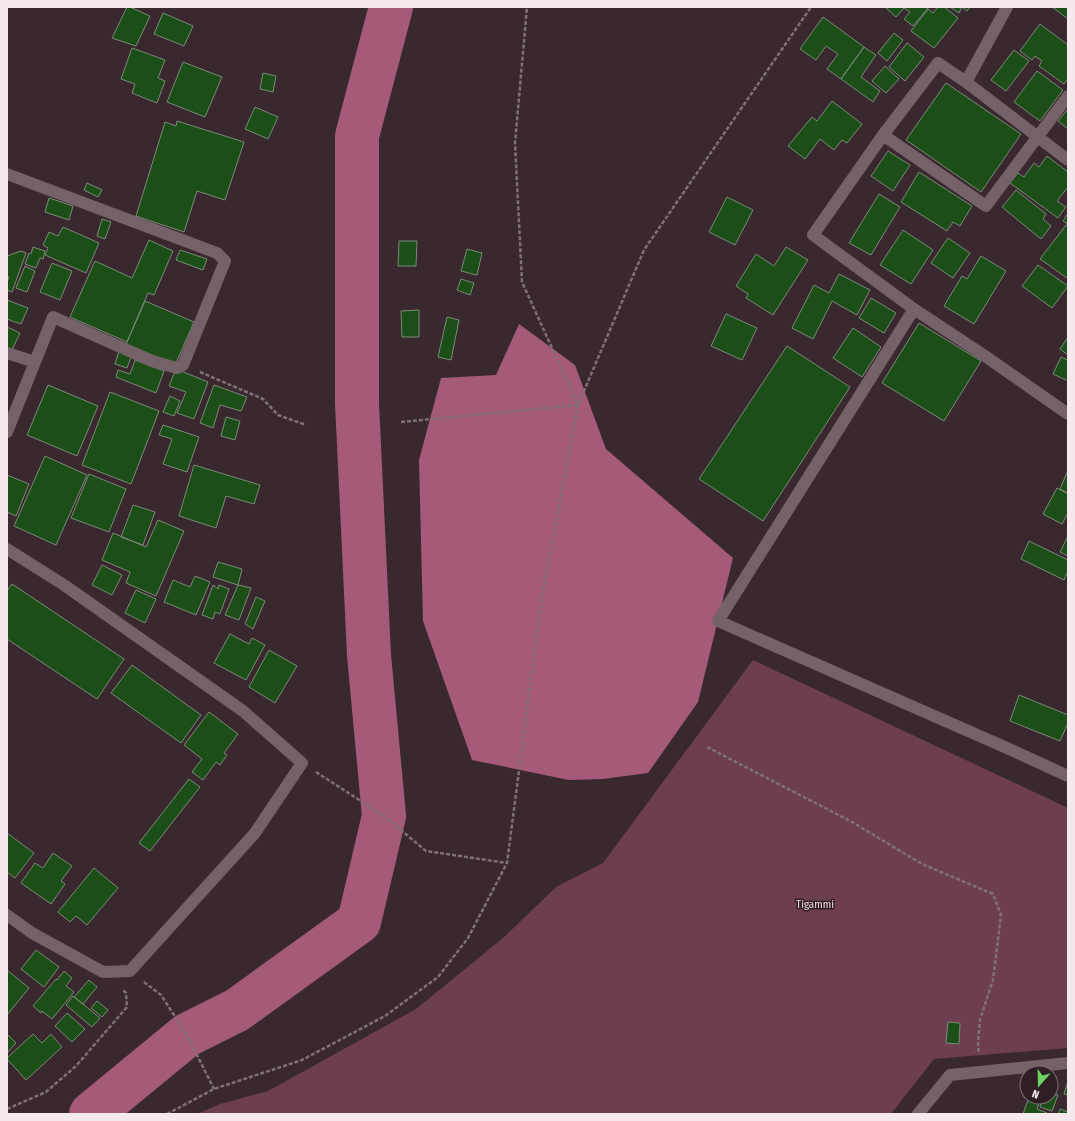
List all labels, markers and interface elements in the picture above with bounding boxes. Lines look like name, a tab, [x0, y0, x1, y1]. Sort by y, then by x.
park label: Tigammi	[796, 898, 834, 911]
north arrow	[1019, 1065, 1059, 1105]
text: N	[1030, 1087, 1041, 1101]

